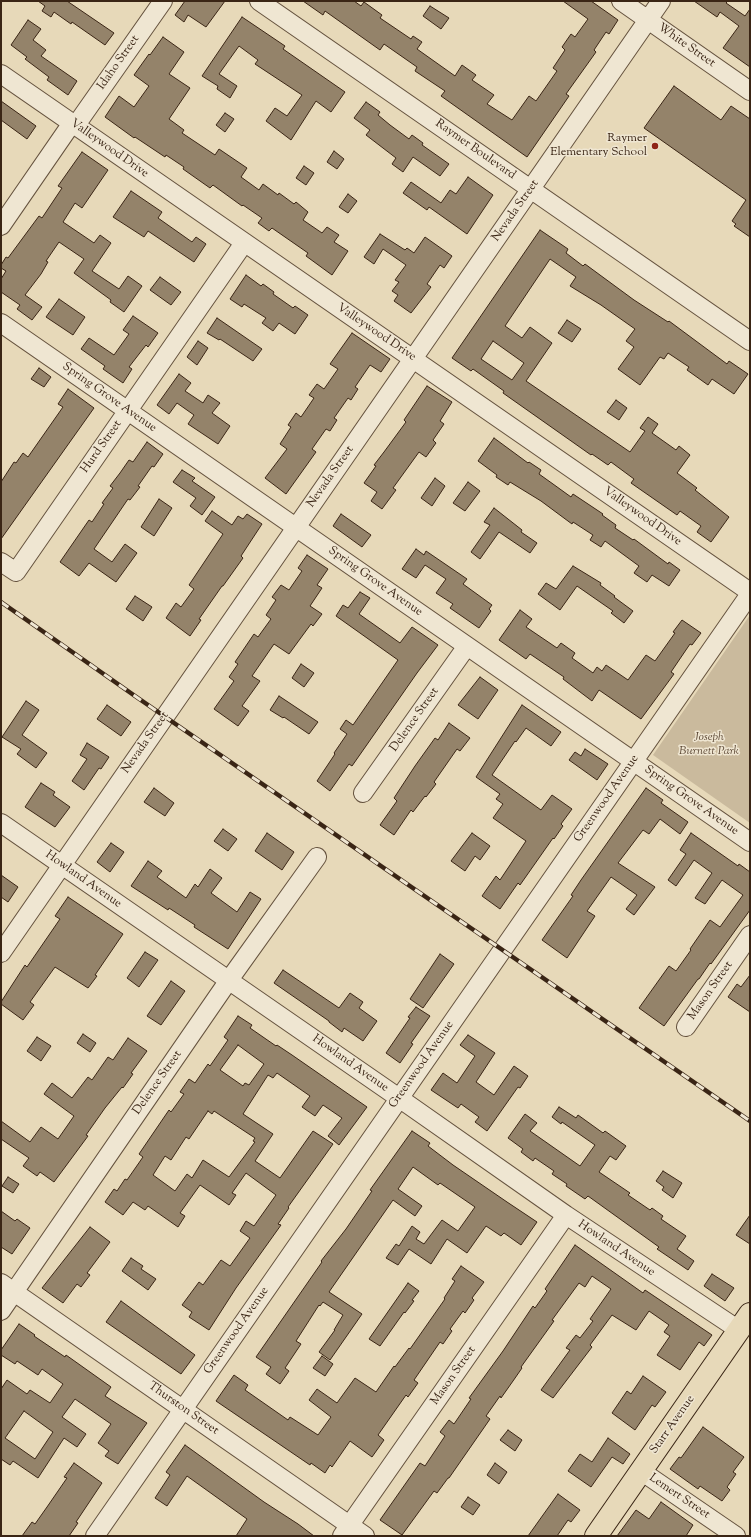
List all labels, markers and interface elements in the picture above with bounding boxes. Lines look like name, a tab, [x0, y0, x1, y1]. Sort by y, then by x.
street label: White Street	[654, 21, 718, 71]
street label: Idaho Street	[95, 33, 143, 93]
street label: Valleywood Drive	[67, 117, 151, 181]
street label: Raymer Boulevard	[432, 117, 518, 183]
place label: Raymer Elementary School	[550, 132, 647, 160]
marker: Raymer Elementary School	[650, 141, 660, 151]
street label: Nevada Street	[489, 177, 543, 245]
street label: Valleywood Drive	[334, 301, 418, 365]
street label: Spring Grove Avenue	[59, 360, 159, 436]
street label: Hurd Street	[79, 418, 125, 476]
street label: Nevada Street	[304, 443, 358, 511]
street label: Valleywood Drive	[600, 485, 684, 549]
street label: Spring Grove Avenue	[325, 544, 425, 620]
street label: Delence Street	[387, 685, 443, 755]
street label: Nevada Street	[119, 709, 173, 777]
park label: Joseph Burnett Park	[679, 731, 739, 759]
street label: Greenwood Avenue	[571, 753, 643, 845]
street label: Spring Grove Avenue	[641, 763, 741, 839]
street label: Howland Avenue	[42, 848, 124, 912]
street label: Mason Street	[685, 959, 737, 1023]
street label: Greenwood Avenue	[386, 1019, 458, 1111]
street label: Howland Avenue	[309, 1032, 391, 1096]
street label: Delence Street	[130, 1048, 186, 1118]
street label: Howland Avenue	[575, 1218, 657, 1280]
street label: Greenwood Avenue	[201, 1285, 273, 1377]
street label: Mason Street	[428, 1344, 480, 1408]
street label: Thurston Street	[145, 1379, 221, 1439]
street label: Starr Avenue	[648, 1393, 698, 1457]
street label: Lemert Street	[646, 1471, 712, 1523]

